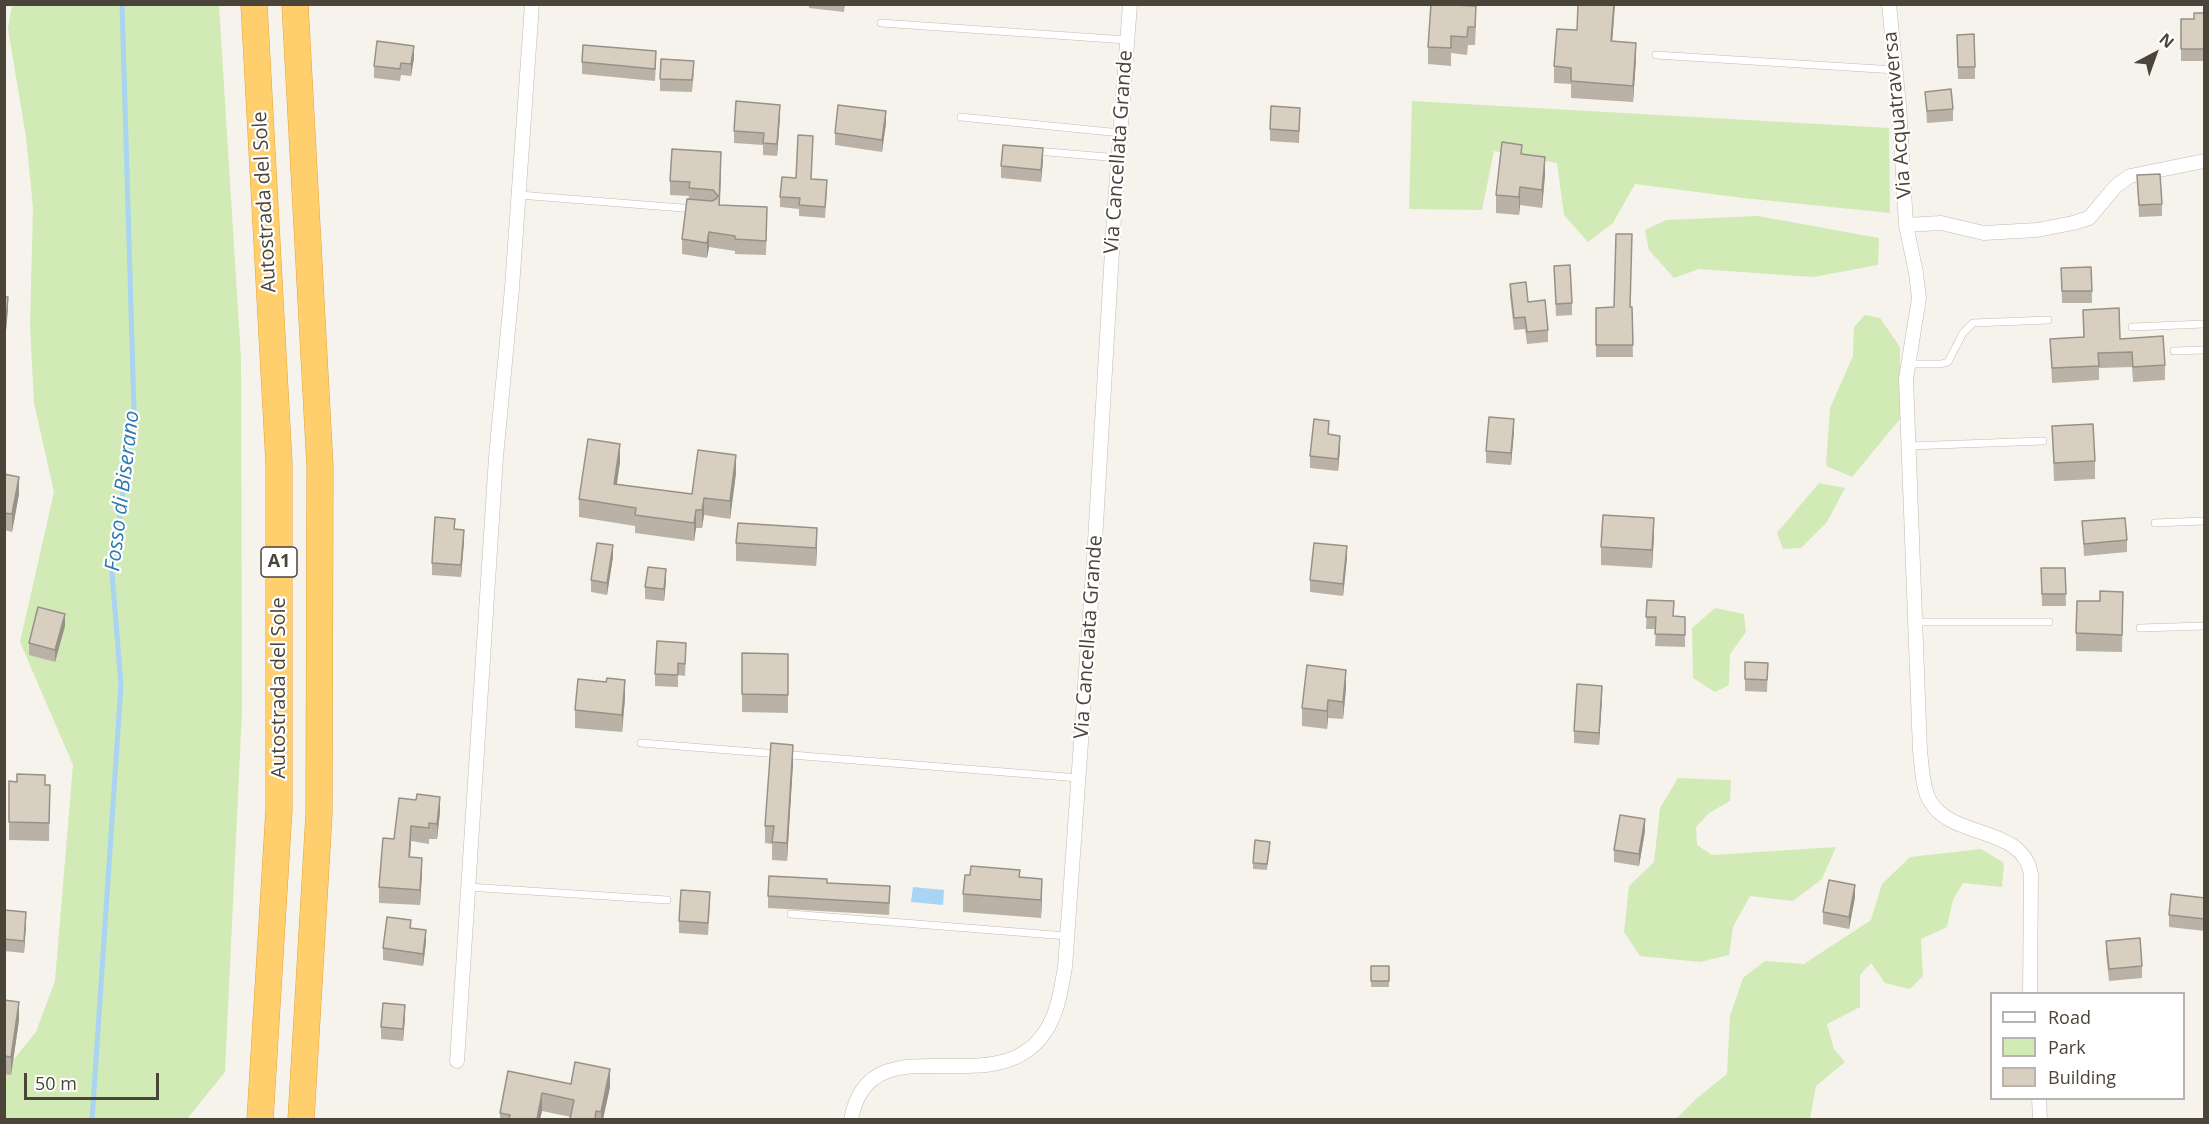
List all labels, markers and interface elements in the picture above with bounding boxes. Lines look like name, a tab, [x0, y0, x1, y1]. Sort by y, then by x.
north arrow	[2125, 24, 2185, 84]
text: N	[2155, 28, 2179, 53]
street label: Via Acquatraversa	[1879, 30, 1917, 200]
street label: Via Cancellata Grande	[1100, 49, 1138, 255]
street label: Autostrada del Sole	[248, 111, 282, 293]
water label: Fosso di Biserano	[101, 409, 145, 573]
street label: Via Cancellata Grande	[1070, 534, 1108, 740]
road number: A1	[261, 547, 297, 577]
street label: Autostrada del Sole	[267, 597, 291, 779]
legend	[1990, 992, 2185, 1100]
text: Road	[2048, 1005, 2091, 1029]
text: Park	[2048, 1035, 2086, 1059]
scale bar	[27, 1061, 162, 1099]
text: Building	[2048, 1065, 2116, 1089]
text: 50 m	[35, 1071, 77, 1095]

